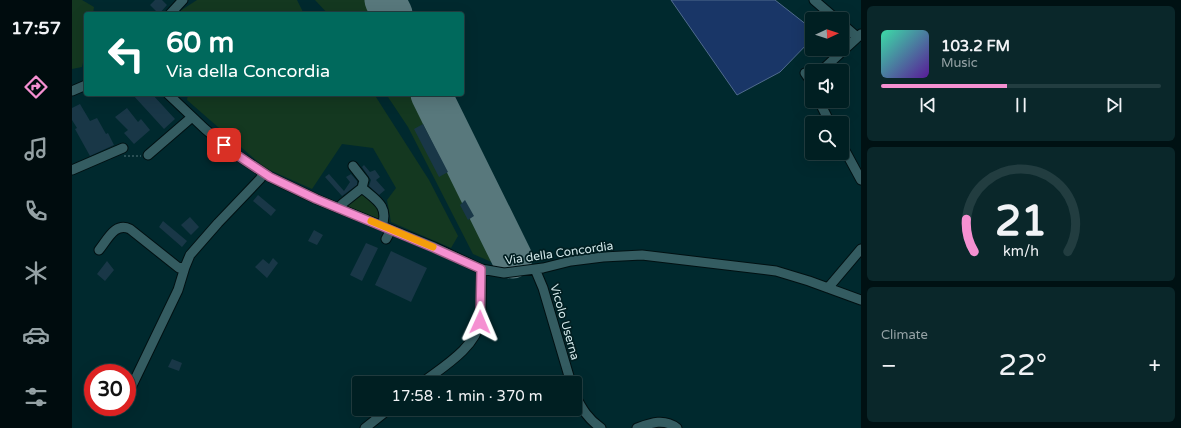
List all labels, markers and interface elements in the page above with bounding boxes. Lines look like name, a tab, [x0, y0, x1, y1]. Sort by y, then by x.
north arrow	[805, 12, 849, 56]
map controls	[805, 12, 849, 160]
text: 17:57	[11, 17, 61, 39]
text: 60 m	[166, 26, 234, 60]
icon: left	[100, 28, 152, 80]
text: 103.2 FM	[941, 37, 1010, 55]
text: Music	[941, 55, 978, 71]
text: Via della Concordia	[166, 60, 330, 82]
button: sound	[805, 64, 849, 108]
icon: directions	[22, 73, 50, 101]
icon: previous	[917, 94, 939, 116]
icon: pause	[1010, 94, 1032, 116]
icon: next	[1103, 94, 1125, 116]
button: search	[805, 116, 849, 160]
pin	[207, 128, 241, 162]
icon: arrive	[213, 134, 235, 156]
icon: music	[22, 135, 50, 163]
icon: phone	[22, 197, 50, 225]
text: 21	[995, 197, 1047, 247]
street label: Via della Concordia	[504, 238, 614, 268]
text: km/h	[1003, 243, 1039, 260]
icon: climate	[22, 259, 50, 287]
street label: Vicolo Userna	[547, 282, 583, 362]
position arrow	[459, 301, 501, 343]
icon: car	[22, 321, 50, 349]
text: Climate	[881, 327, 928, 343]
text: 22°	[998, 347, 1047, 384]
text: −	[881, 353, 897, 379]
text: +	[1149, 353, 1161, 379]
speed limit sign: 30	[84, 364, 136, 416]
icon: filters	[22, 383, 50, 411]
text: 17:58 · 1 min · 370 m	[392, 387, 542, 405]

